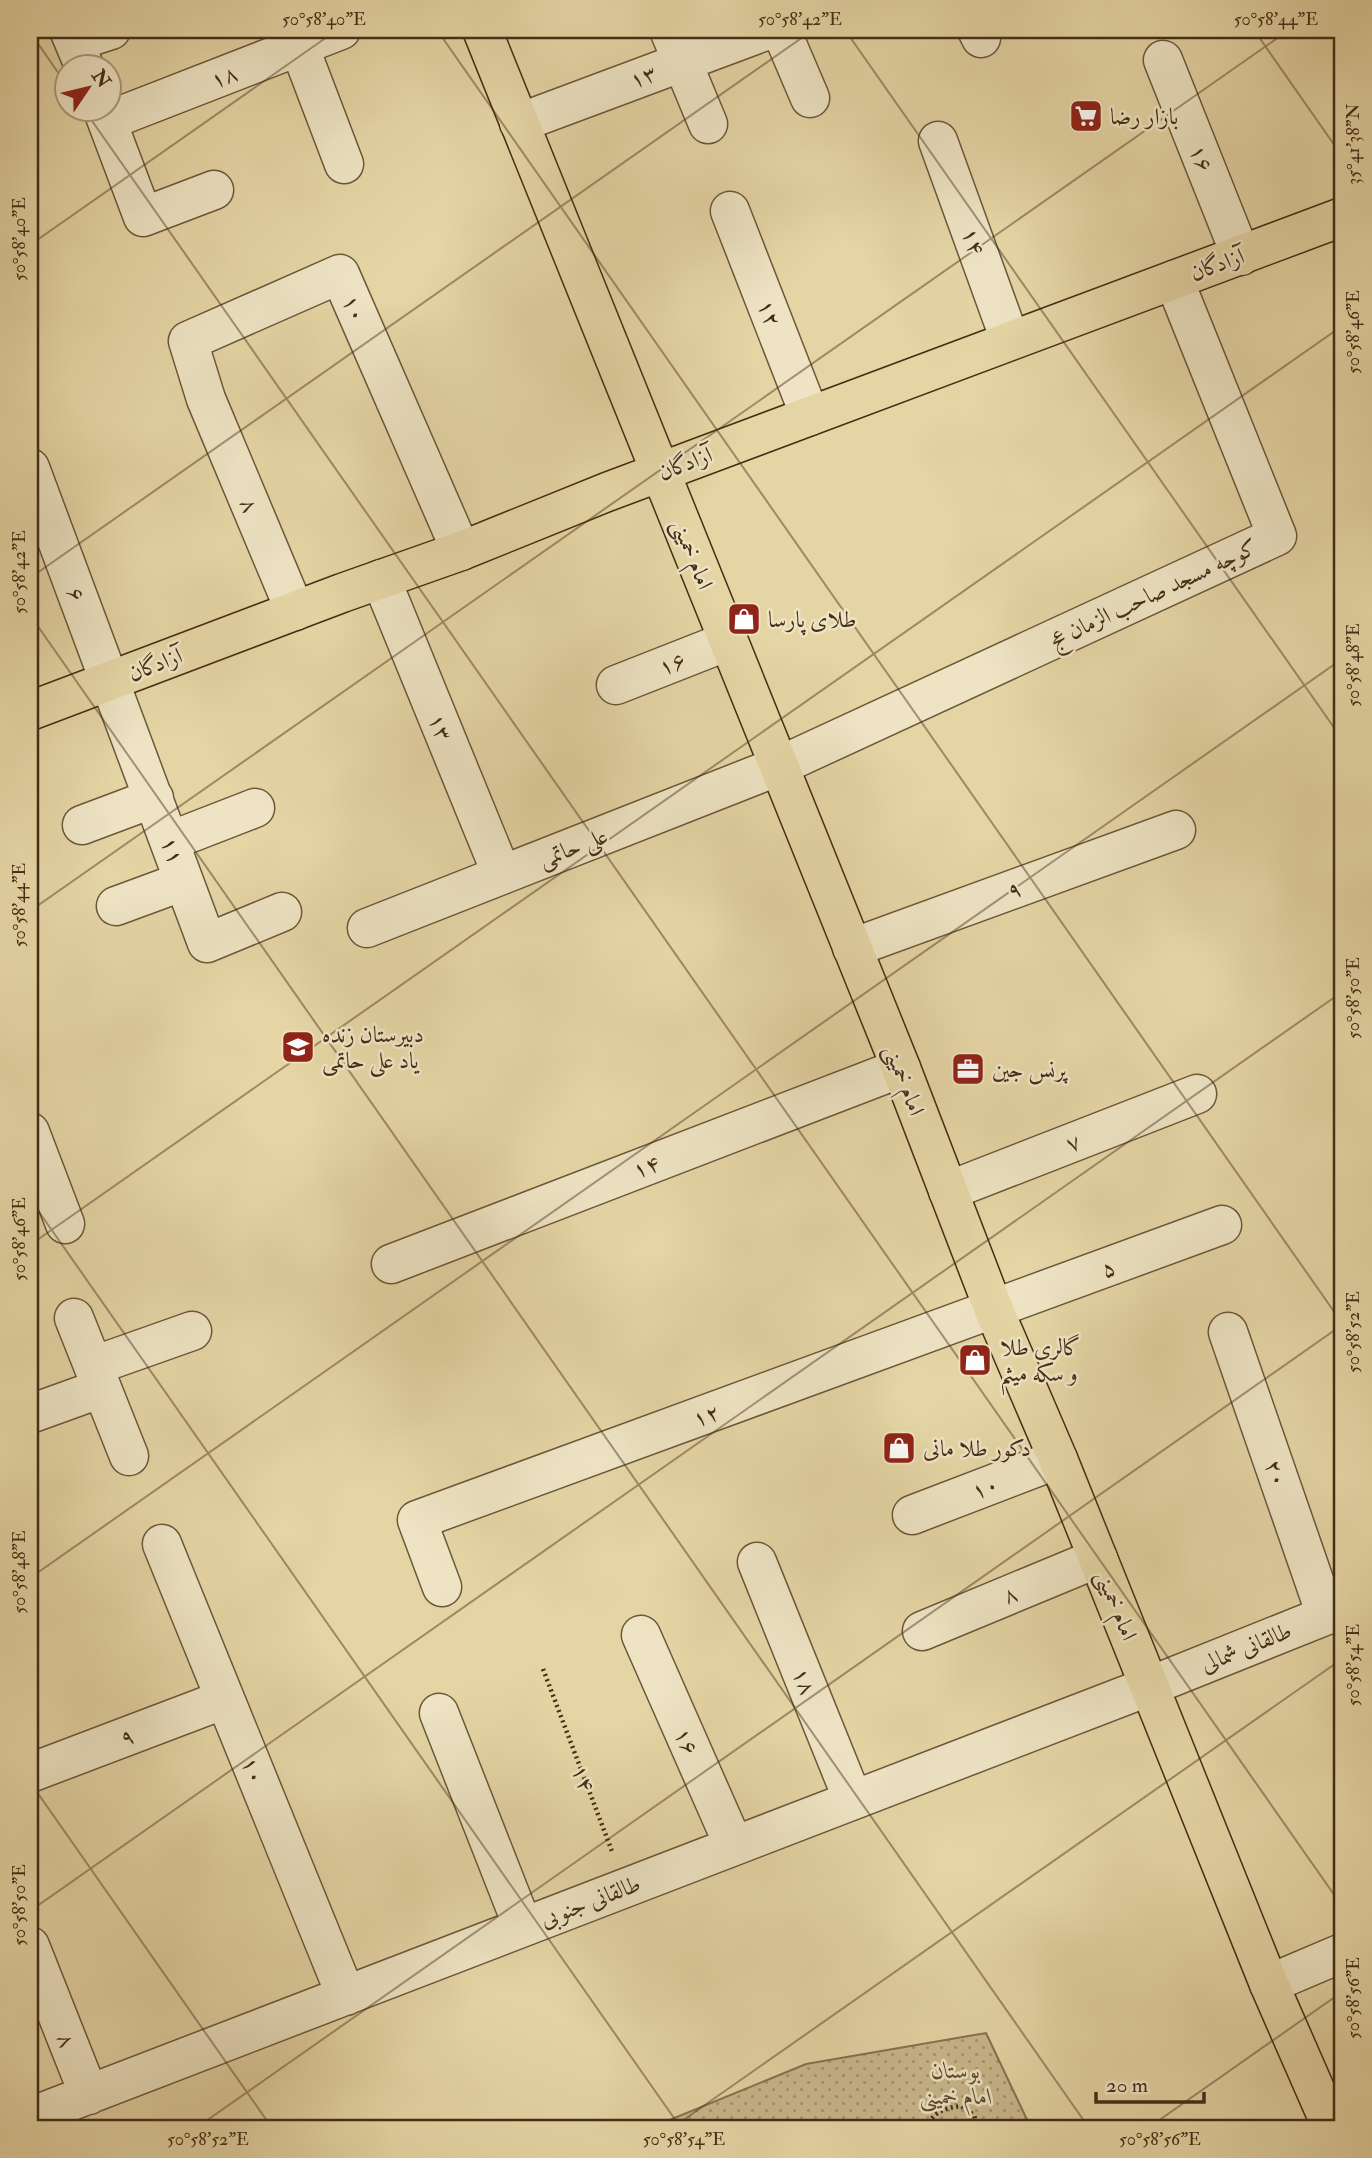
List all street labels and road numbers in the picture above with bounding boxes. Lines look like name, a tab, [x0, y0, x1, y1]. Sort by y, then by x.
street label: ۱۸	[206, 58, 242, 95]
street label: ۱۳	[625, 58, 661, 95]
street label: ۱۶	[1183, 140, 1220, 176]
street label: ۱۴	[955, 224, 992, 259]
street label: آزادگان	[1186, 240, 1251, 288]
street label: ۱۰	[336, 290, 373, 326]
street label: ۱۲	[751, 295, 788, 331]
street label: آزادگان	[654, 439, 719, 487]
street label: ۸	[234, 493, 266, 517]
street label: امام خمینی	[661, 515, 720, 596]
street label: کوچه مسجد صاحب الزمان عج	[1044, 532, 1264, 659]
street label: ۶	[61, 583, 92, 606]
street label: آزادگان	[124, 640, 189, 688]
street label: ۱۶	[654, 645, 690, 682]
street label: ۱۳	[422, 709, 459, 745]
street label: علی حاتمی	[534, 821, 613, 877]
street label: ۱۱	[154, 833, 191, 868]
street label: ۹	[1003, 874, 1025, 905]
street label: امام خمینی	[873, 1041, 931, 1122]
street label: ۷	[1062, 1127, 1085, 1158]
street label: ۱۴	[628, 1148, 664, 1185]
street label: ۵	[1097, 1253, 1119, 1284]
street label: ۱۲	[689, 1397, 724, 1434]
street label: ۲۰	[1258, 1456, 1295, 1491]
street label: ۱۰	[967, 1469, 1003, 1506]
street label: امام خمینی	[1085, 1566, 1144, 1647]
street label: ۸	[999, 1578, 1022, 1610]
street label: طالقانی شمالی	[1196, 1616, 1296, 1679]
street label: ۱۸	[786, 1663, 823, 1699]
street label: ۹	[116, 1721, 139, 1752]
street label: ۱۶	[668, 1723, 705, 1759]
street label: ۱۰	[235, 1752, 272, 1788]
street label: ۱۴	[565, 1760, 602, 1796]
street label: طالقانی جنوبی	[536, 1869, 645, 1935]
street label: ۸	[51, 2029, 83, 2052]

